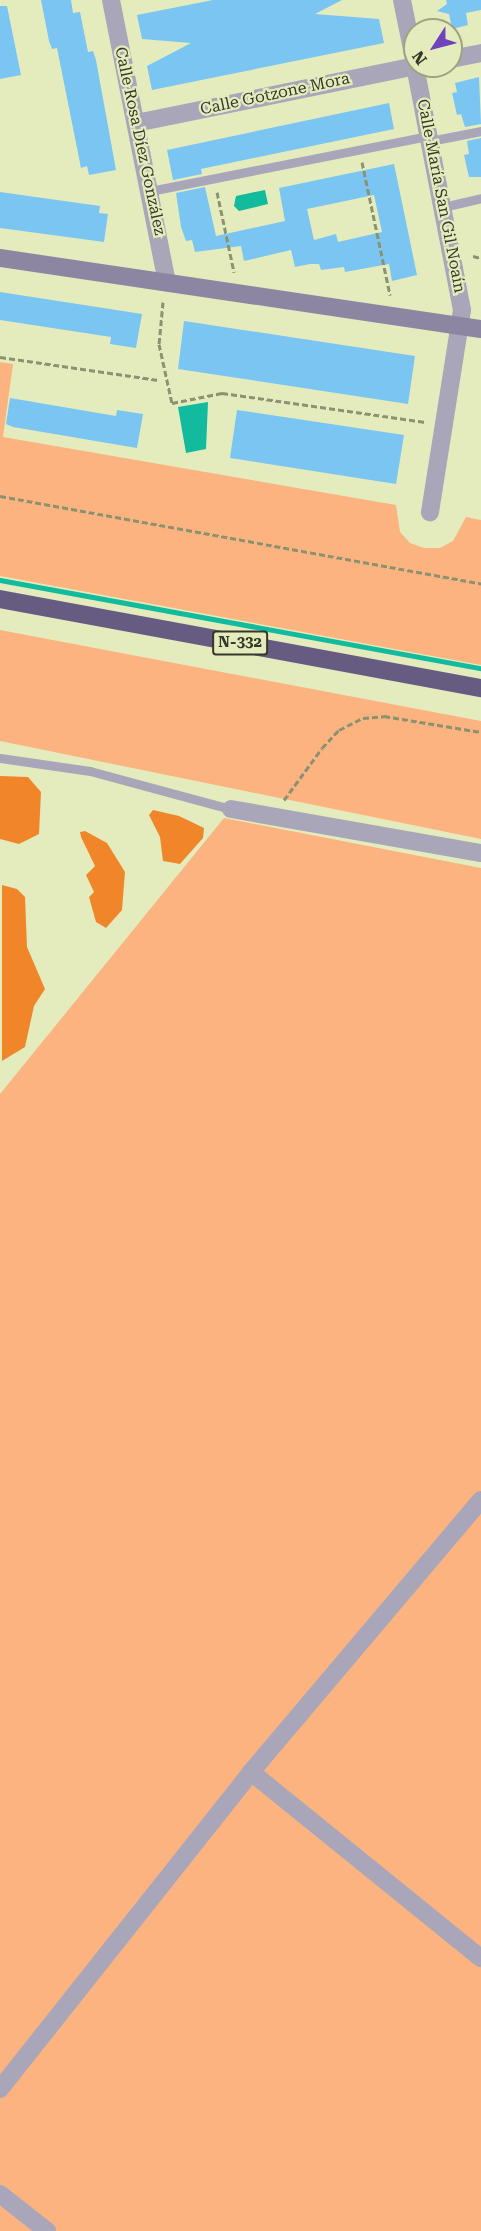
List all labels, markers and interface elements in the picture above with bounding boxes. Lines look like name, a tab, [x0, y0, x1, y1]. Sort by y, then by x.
north arrow	[403, 18, 463, 78]
street label: Calle Rosa Díez González	[111, 45, 169, 237]
text: N	[408, 47, 431, 68]
street label: Calle Gotzone Mora	[199, 69, 351, 119]
street label: Calle María San Gil Noaín	[413, 97, 469, 295]
road number: N-332	[212, 631, 268, 655]

